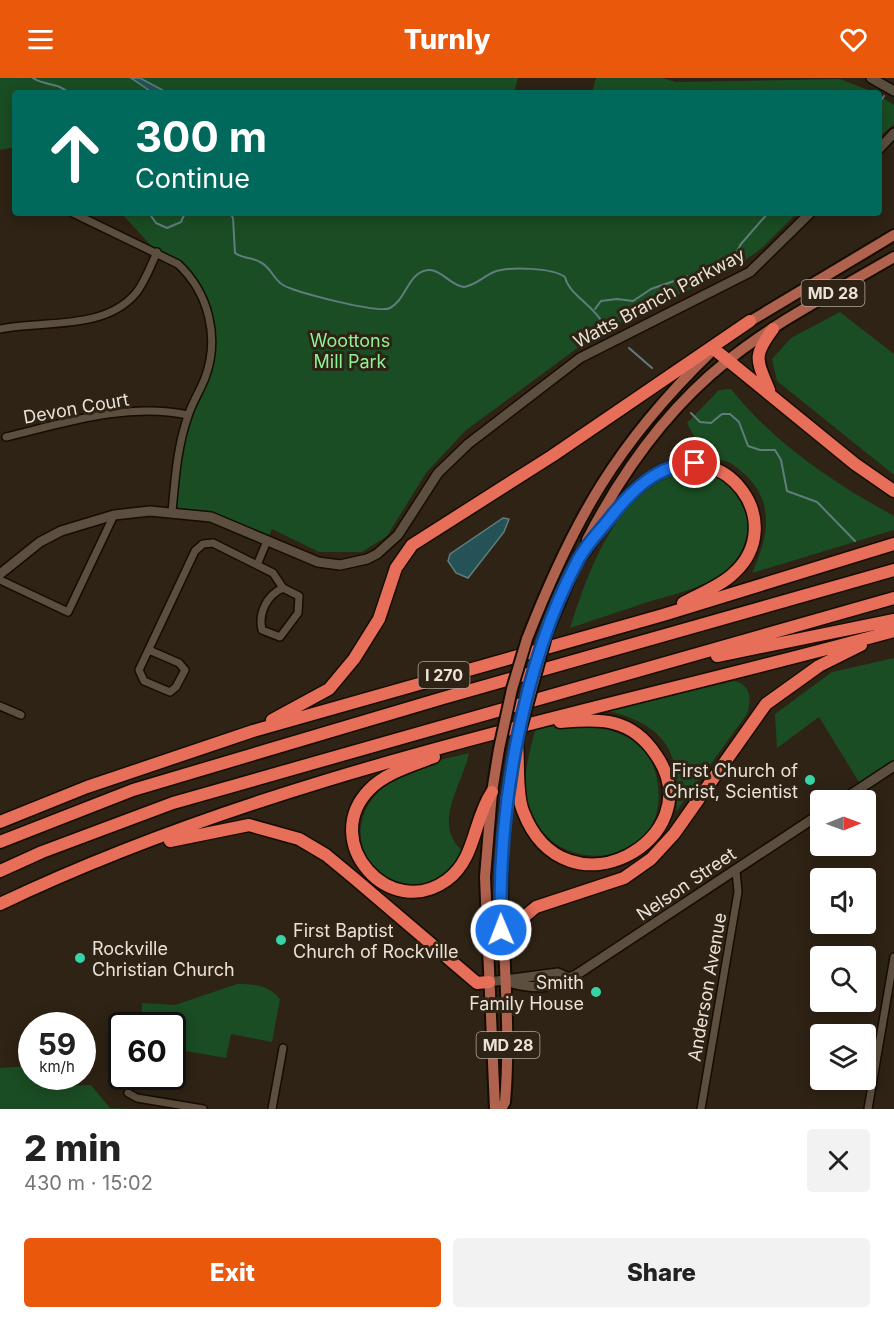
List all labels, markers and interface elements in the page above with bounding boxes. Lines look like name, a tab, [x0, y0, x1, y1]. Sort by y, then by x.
icon: menu	[24, 23, 57, 56]
text: Turnly	[404, 23, 490, 56]
icon: heart	[837, 23, 870, 56]
text: 300 m	[135, 111, 267, 162]
icon: ahead	[36, 114, 114, 192]
text: Continue	[135, 162, 250, 195]
street label: Watts Branch Parkway	[570, 244, 748, 352]
road number: MD 28	[802, 280, 864, 306]
park label: Woottons Mill Park	[310, 330, 390, 372]
street label: Devon Court	[22, 388, 131, 428]
pin	[669, 437, 720, 488]
icon: arrive	[678, 446, 711, 479]
road number: I 270	[418, 662, 470, 688]
place label: First Church of Christ, Scientist	[664, 760, 798, 802]
marker: First Church of Christ, Scientist	[803, 773, 817, 787]
north arrow	[810, 790, 876, 856]
map controls	[810, 790, 876, 1090]
street label: Nelson Street	[632, 843, 740, 925]
button: sound	[810, 868, 876, 934]
position arrow	[469, 898, 533, 962]
street label: Anderson Avenue	[684, 911, 730, 1063]
place label: First Baptist Church of Rockville	[293, 920, 458, 962]
marker: First Baptist Church of Rockville	[274, 933, 288, 947]
place label: Rockville Christian Church	[92, 938, 235, 980]
button: search	[810, 946, 876, 1012]
marker: Rockville Christian Church	[73, 951, 87, 965]
place label: Smith Family House	[469, 972, 584, 1014]
marker: Smith Family House	[589, 985, 603, 999]
speed limit sign: 60	[108, 1012, 186, 1090]
button: layers	[810, 1024, 876, 1090]
text: 59	[38, 1026, 76, 1062]
road number: MD 28	[476, 1032, 540, 1058]
text: km/h	[39, 1057, 75, 1076]
text: 2 min	[24, 1126, 121, 1170]
button: close	[807, 1129, 870, 1192]
text: 430 m · 15:02	[24, 1171, 153, 1195]
button: Exit	[24, 1238, 441, 1307]
button: Share	[453, 1238, 870, 1307]

